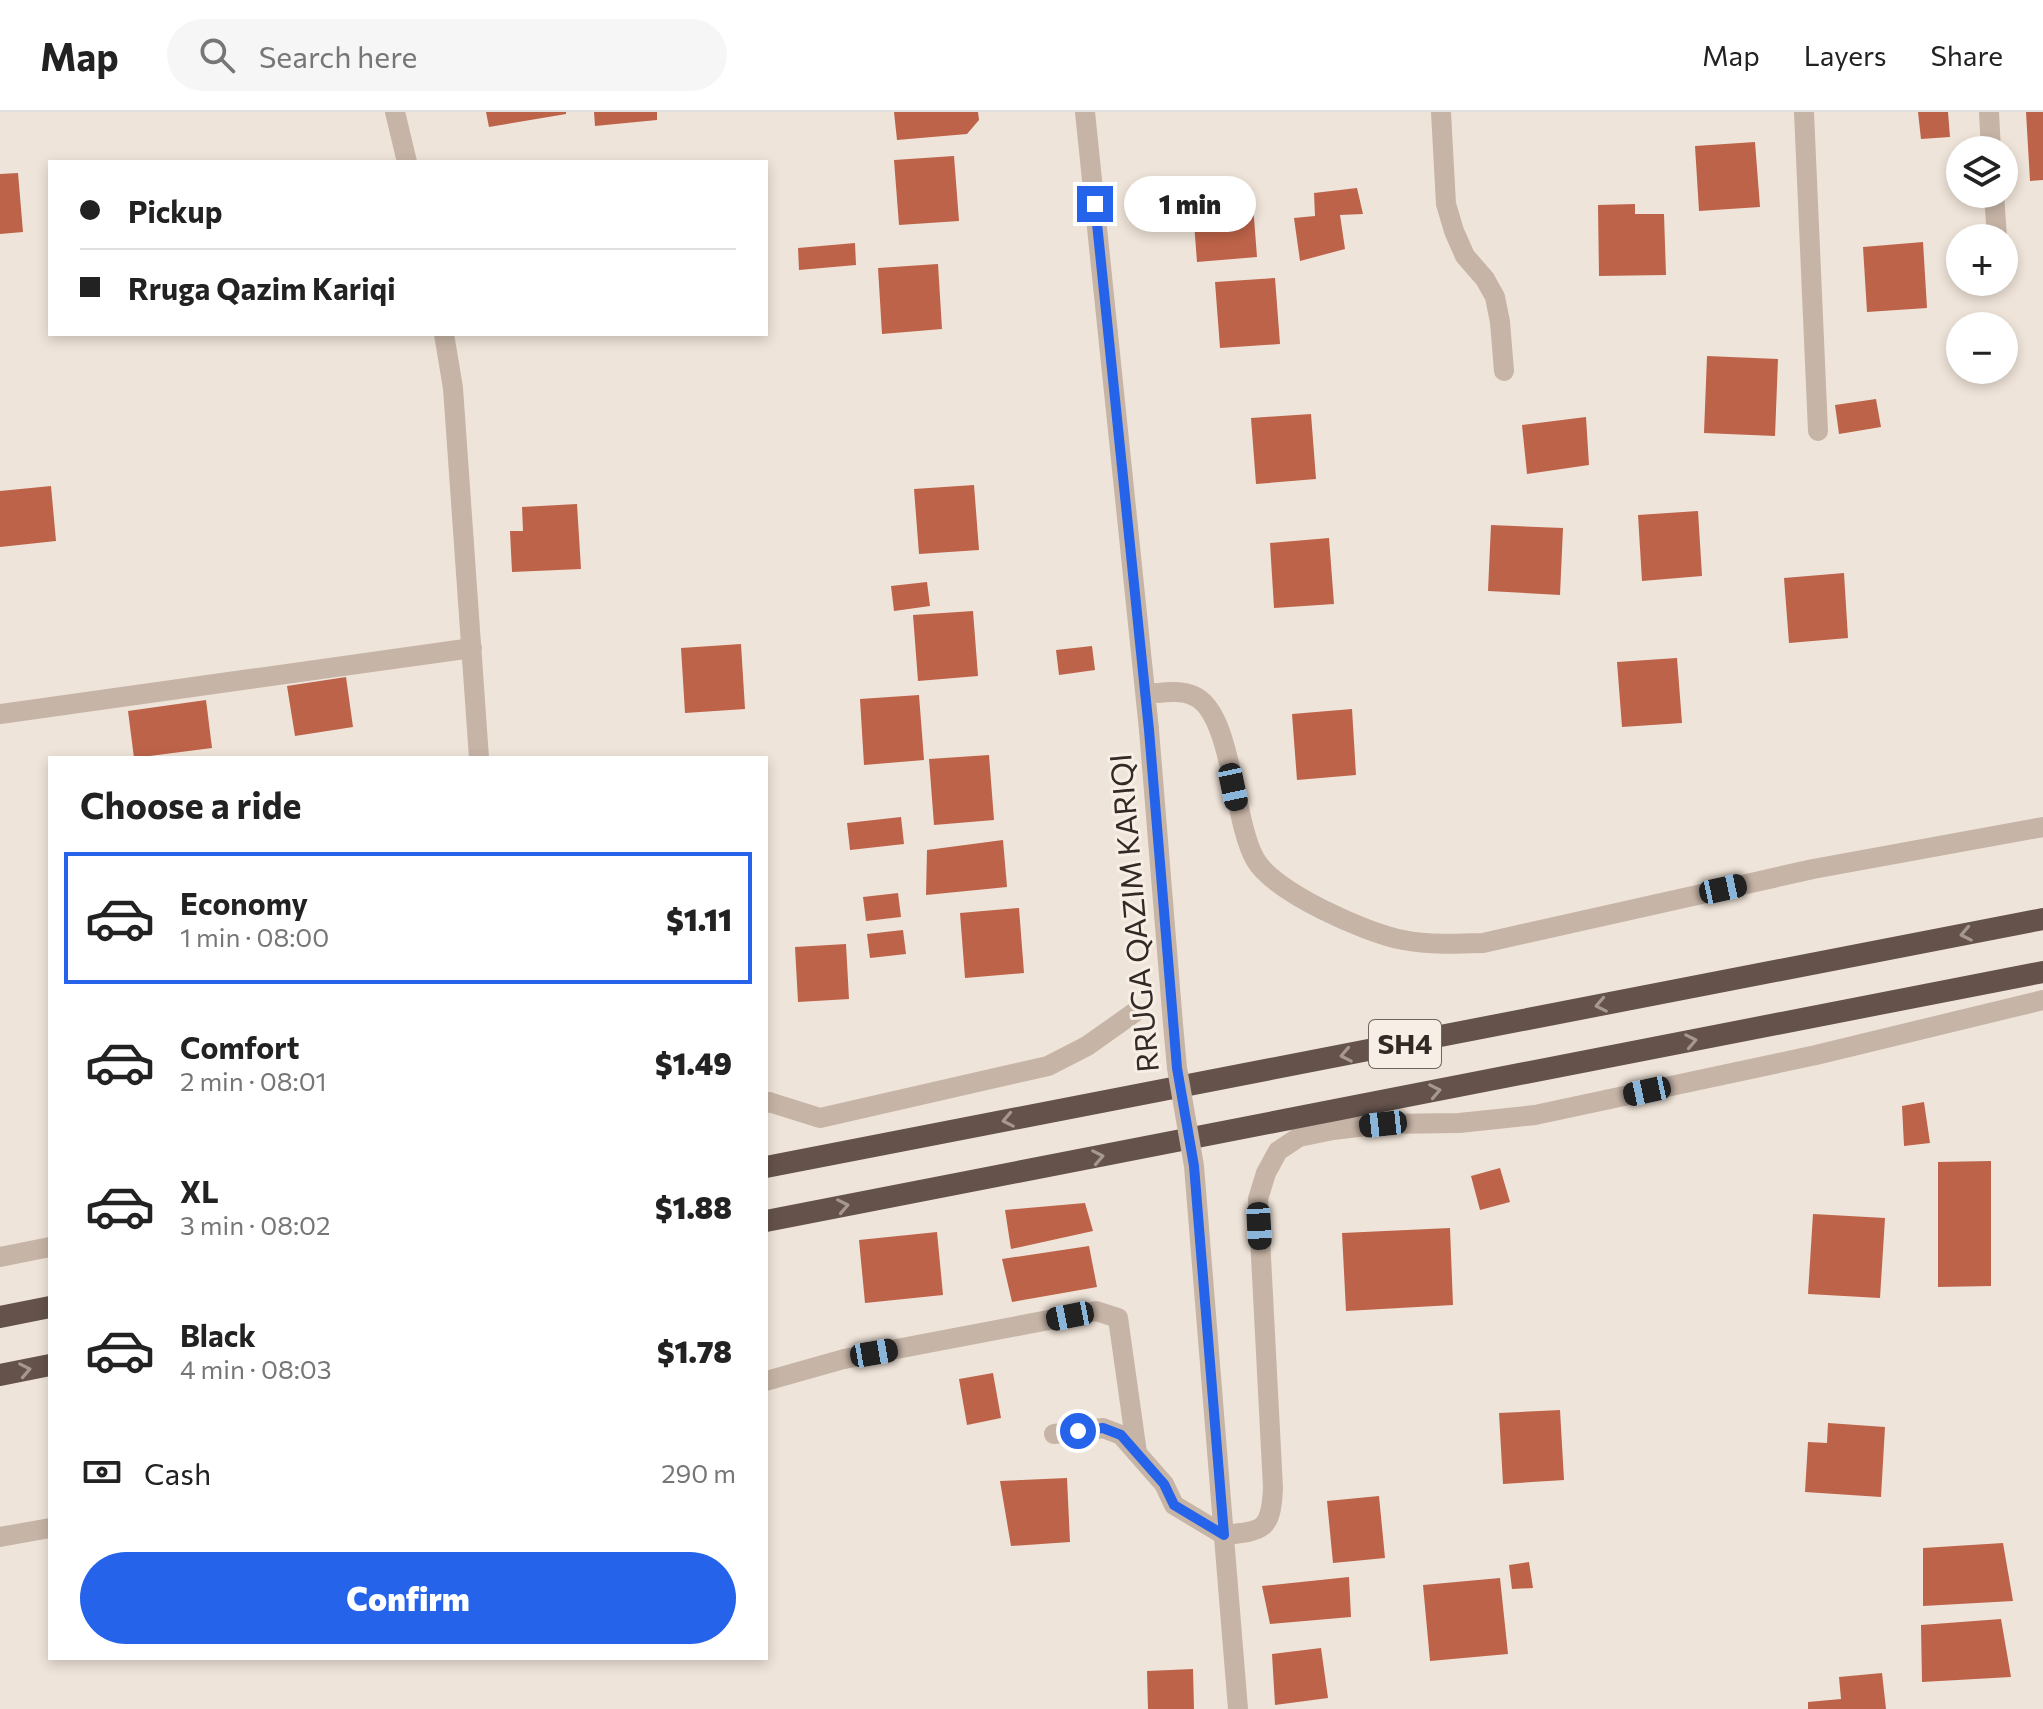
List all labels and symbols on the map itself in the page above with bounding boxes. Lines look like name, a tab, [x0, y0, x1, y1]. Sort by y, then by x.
callout: 1 min	[1123, 176, 1255, 232]
route end	[1077, 186, 1113, 222]
street label: RRUGA QAZIM KARIQI	[1100, 752, 1165, 1074]
car	[1216, 761, 1250, 813]
car	[1697, 872, 1749, 906]
one-way arrow	[1960, 925, 1974, 942]
one-way arrow	[1595, 996, 1608, 1013]
road number: SH4	[1369, 1020, 1441, 1068]
one-way arrow	[1684, 1033, 1697, 1050]
one-way arrow	[1340, 1046, 1353, 1063]
car	[1621, 1074, 1673, 1108]
one-way arrow	[1428, 1083, 1442, 1100]
car	[1358, 1110, 1408, 1138]
one-way arrow	[1002, 1111, 1016, 1128]
one-way arrow	[1091, 1149, 1104, 1166]
one-way arrow	[836, 1199, 849, 1216]
car	[1246, 1201, 1272, 1251]
car	[1044, 1300, 1096, 1332]
car	[848, 1337, 900, 1369]
one-way arrow	[18, 1362, 32, 1379]
route start	[1060, 1413, 1096, 1449]

